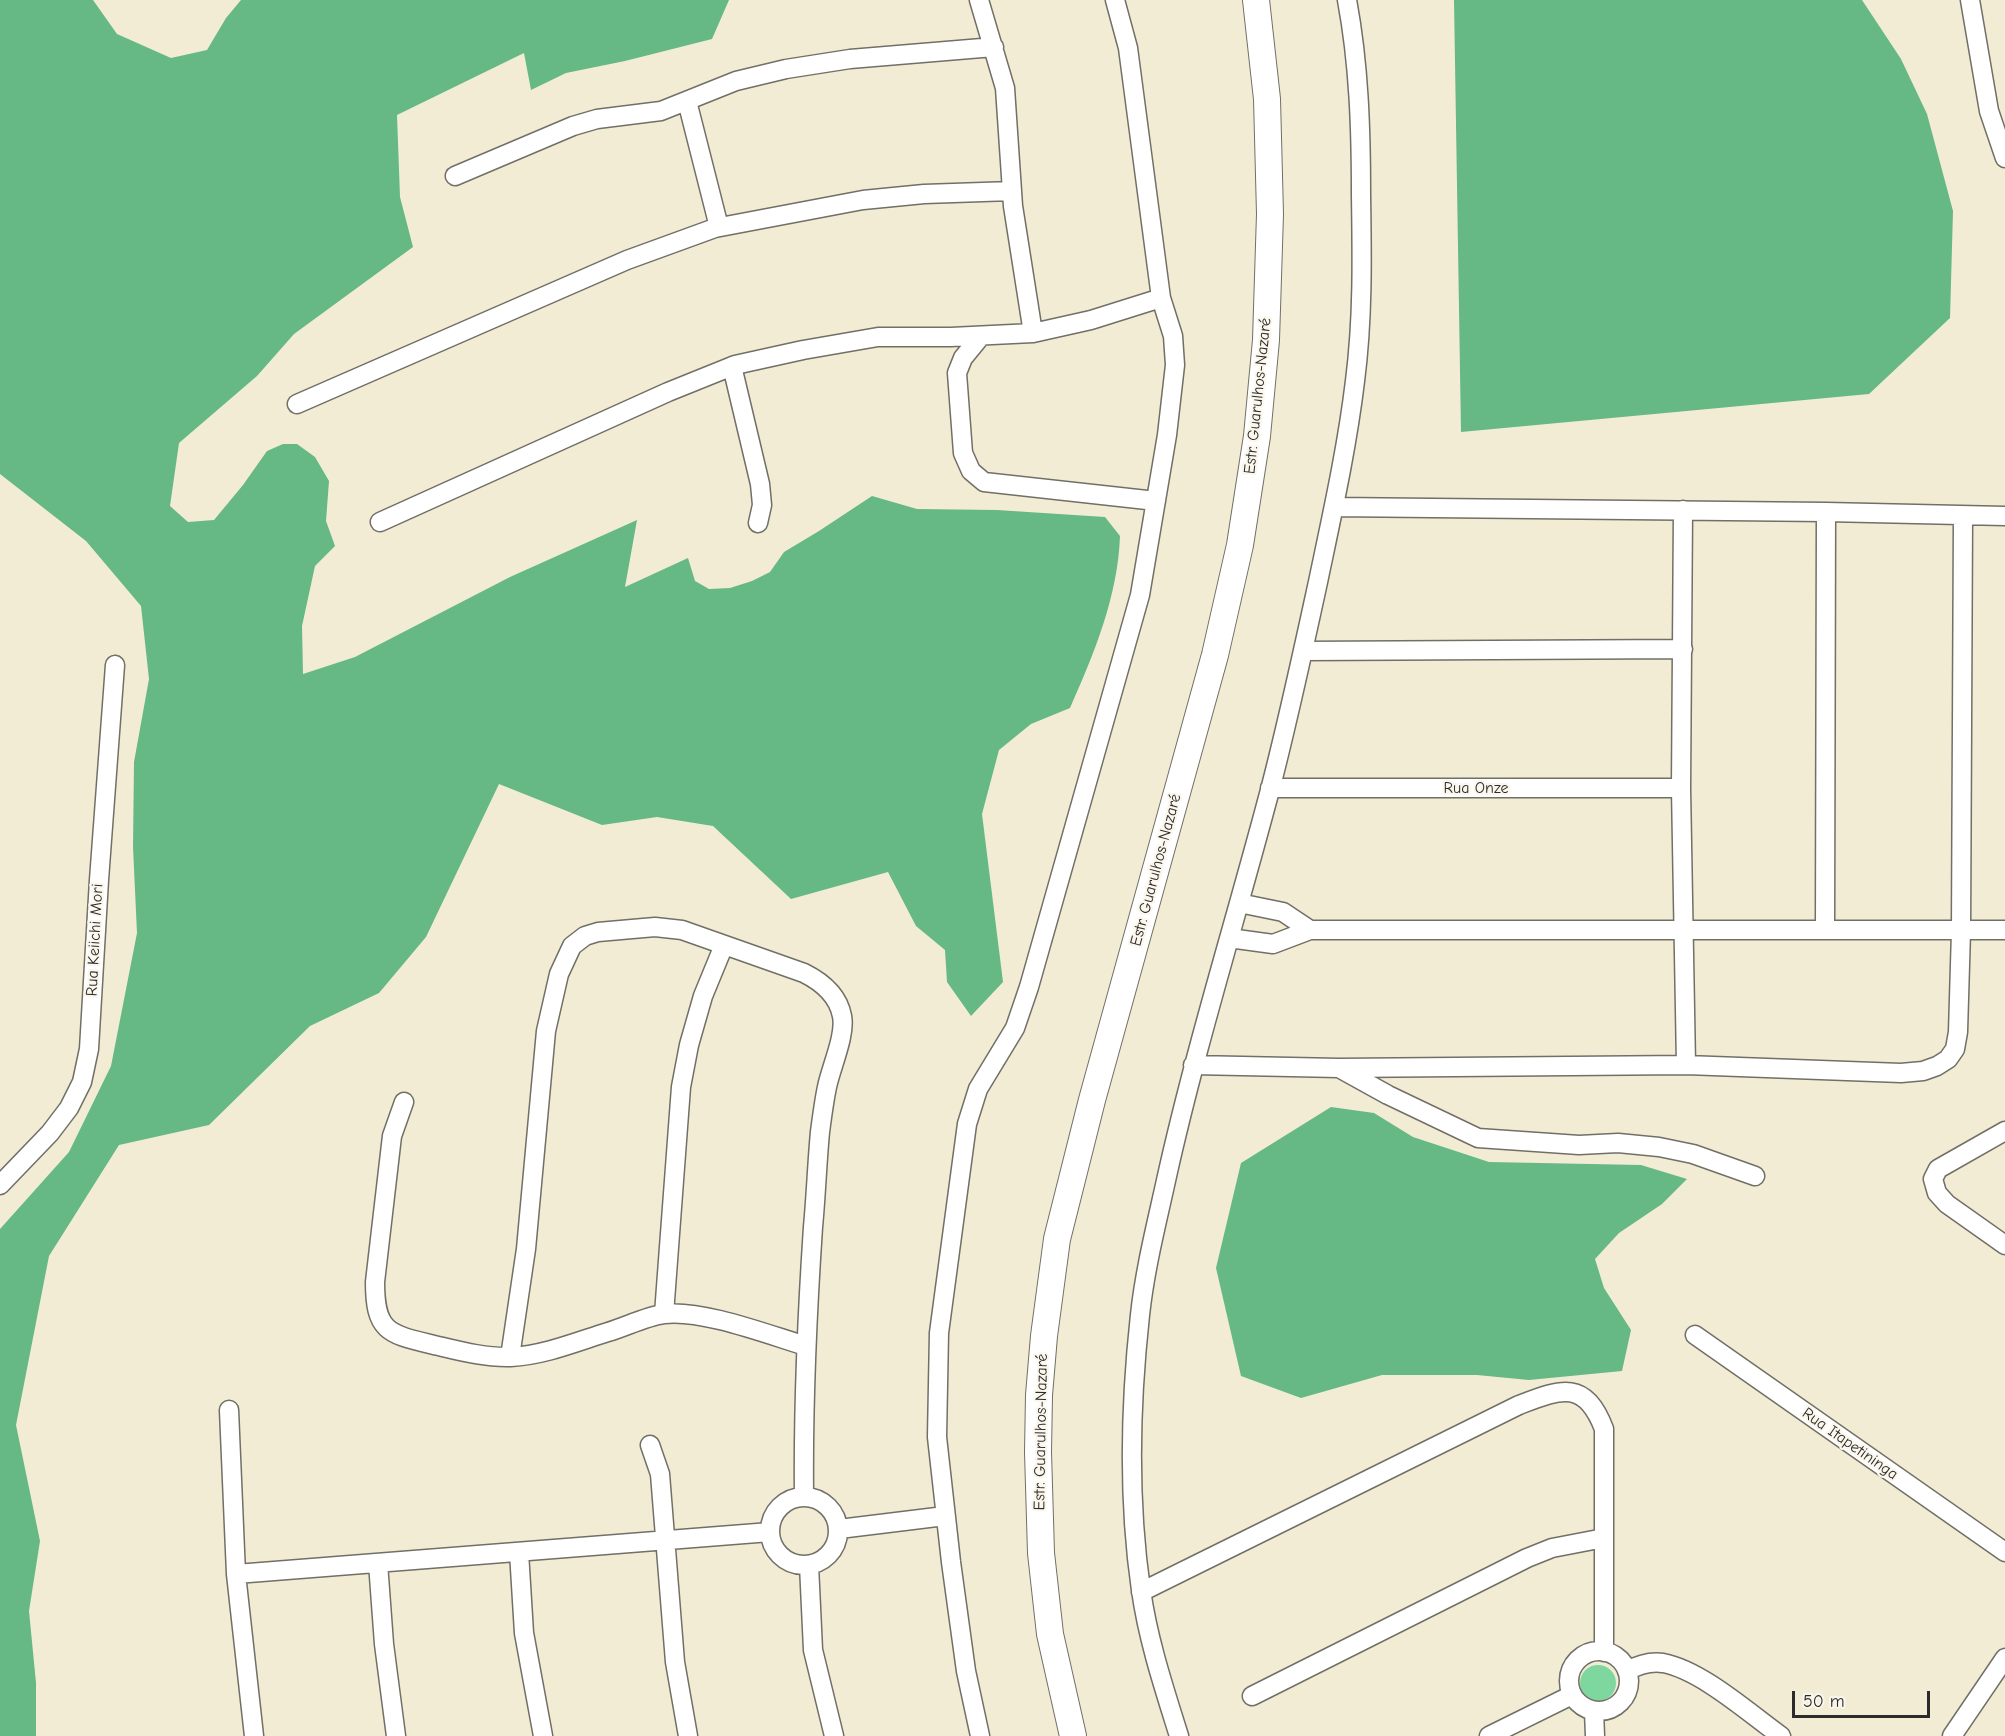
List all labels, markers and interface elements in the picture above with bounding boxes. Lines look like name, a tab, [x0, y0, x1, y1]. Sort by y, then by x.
street label: Estr. Guarulhos-Nazaré	[1240, 317, 1276, 475]
street label: Rua Onze	[1443, 778, 1509, 798]
street label: Estr. Guarulhos-Nazaré	[1126, 792, 1186, 948]
street label: Rua Keiichi Mori	[82, 883, 108, 997]
street label: Estr. Guarulhos-Nazaré	[1030, 1353, 1052, 1511]
street label: Rua Itapetininga	[1798, 1404, 1902, 1484]
scale bar	[1795, 1679, 1933, 1717]
text: 50 m	[1803, 1691, 1845, 1712]

